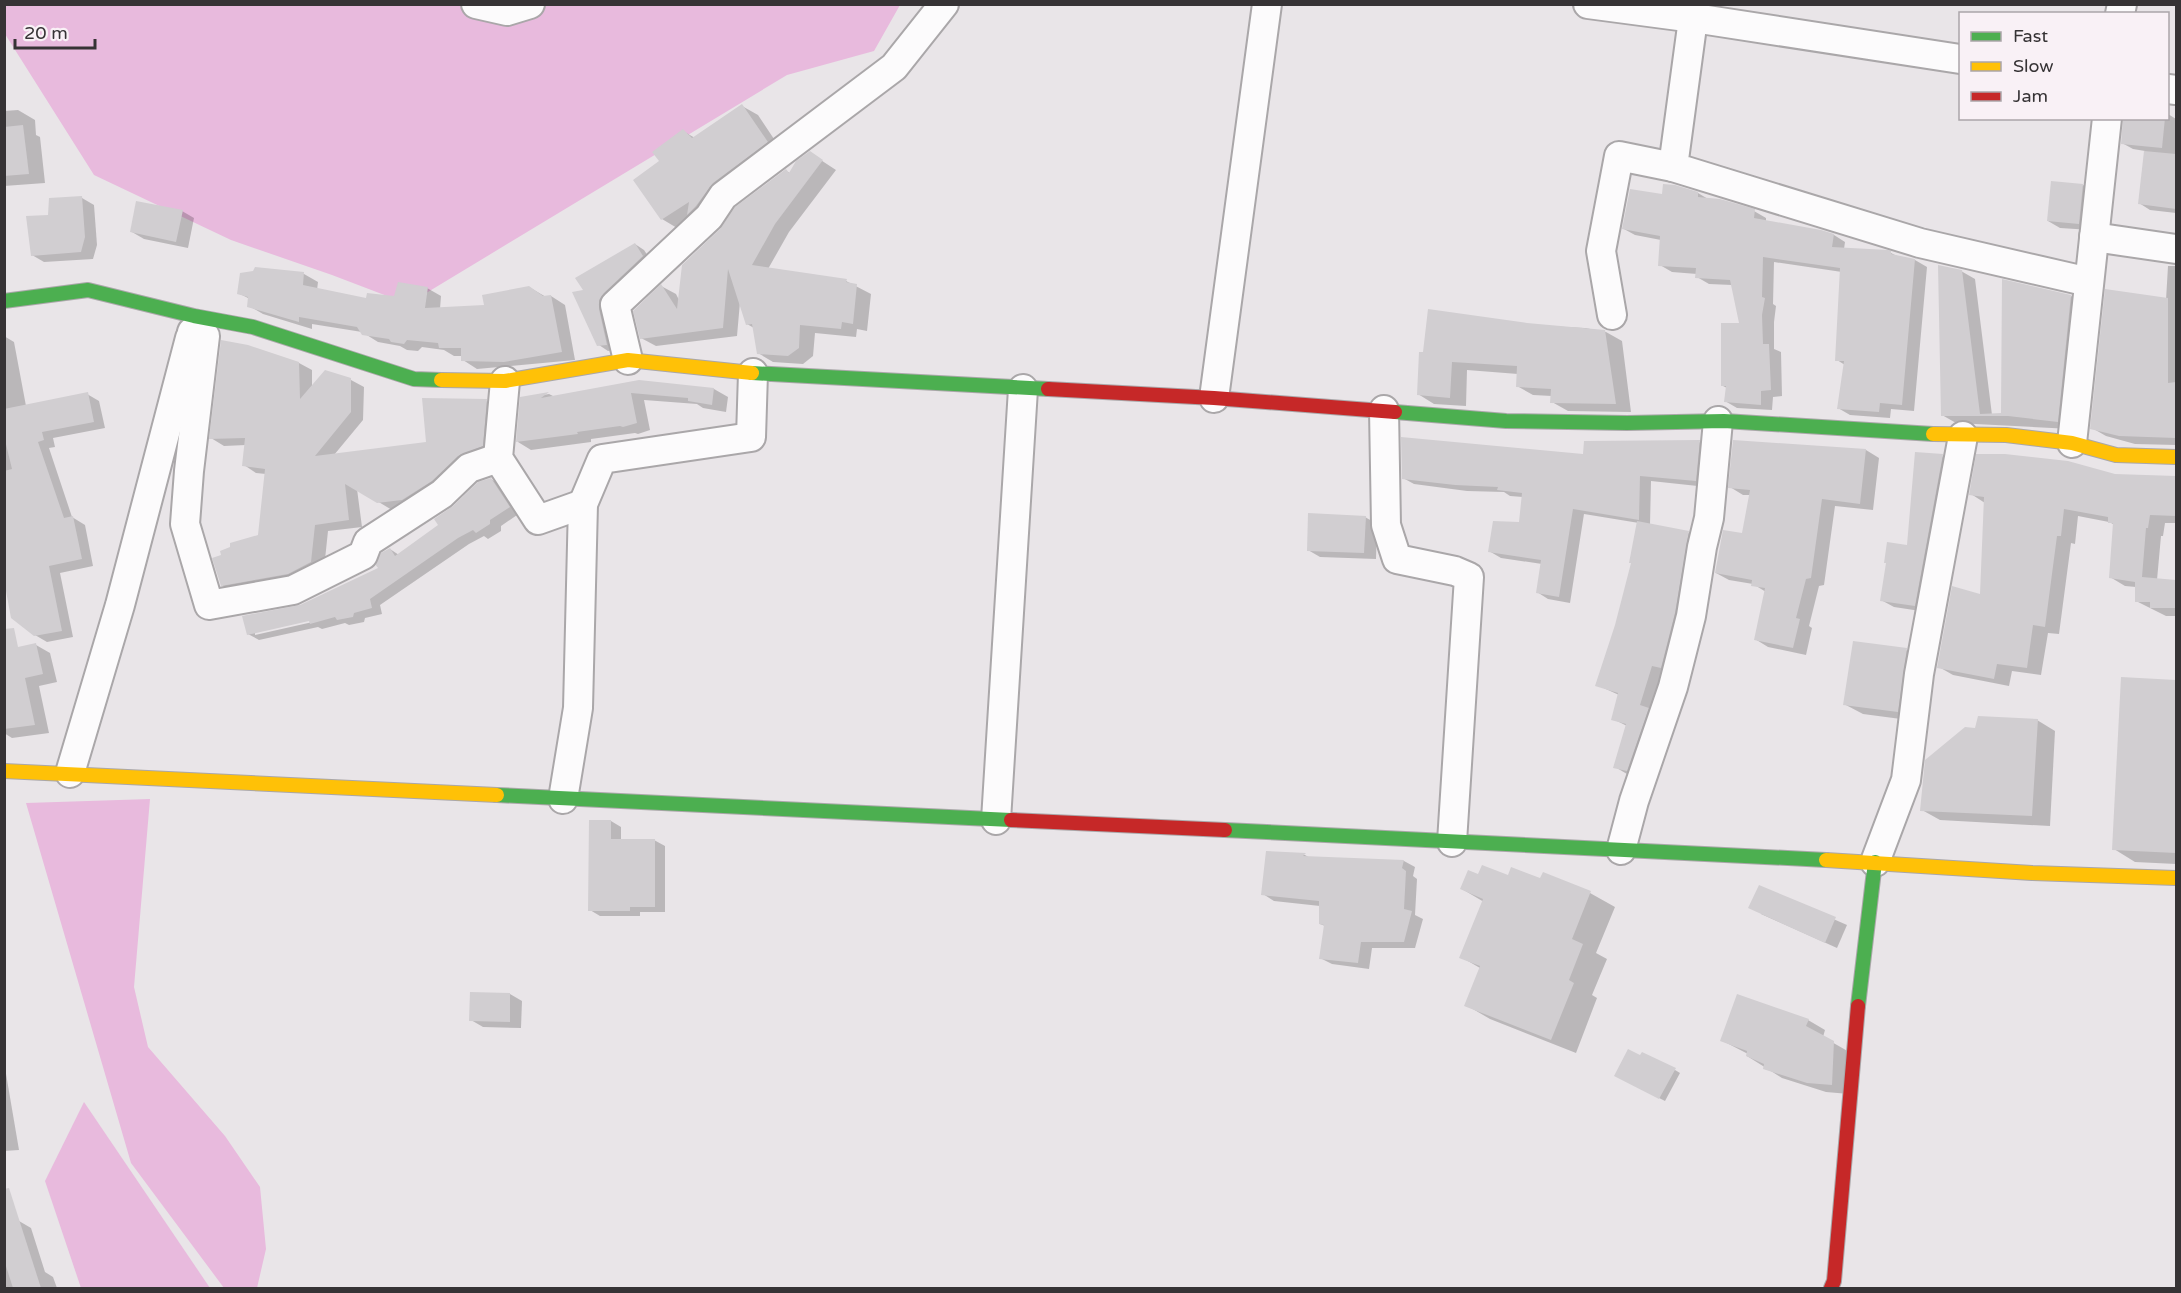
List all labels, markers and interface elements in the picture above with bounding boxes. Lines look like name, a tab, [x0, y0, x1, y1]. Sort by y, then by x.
scale bar	[15, 12, 94, 50]
legend	[1959, 12, 2169, 120]
text: 20 m	[24, 22, 68, 44]
text: Fast	[2013, 25, 2048, 47]
text: Slow	[2013, 55, 2054, 77]
text: Jam	[2013, 85, 2048, 107]

